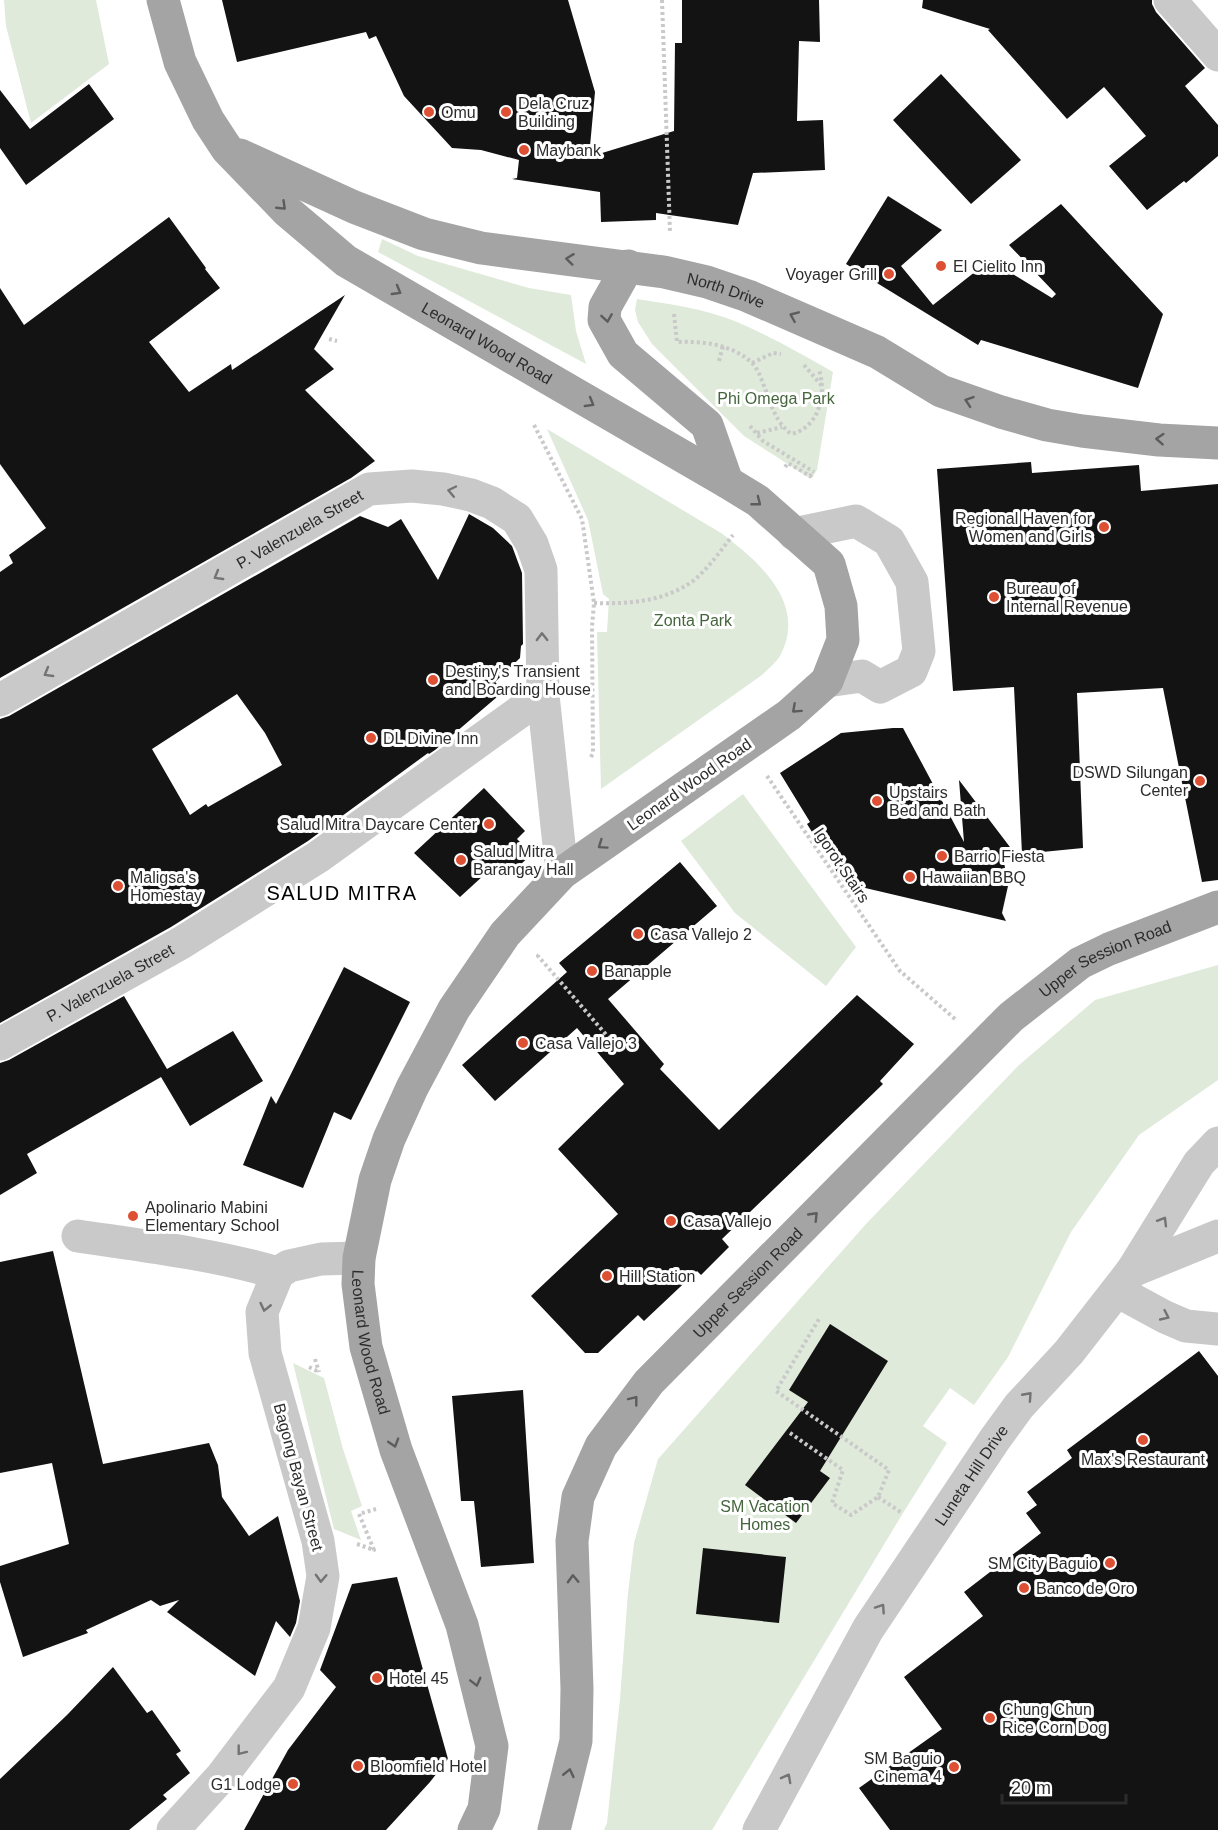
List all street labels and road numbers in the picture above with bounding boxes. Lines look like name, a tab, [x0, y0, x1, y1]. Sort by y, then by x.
street label: North Drive	[685, 270, 767, 311]
street label: Leonard Wood Road	[419, 299, 555, 388]
street label: P. Valenzuela Street	[234, 486, 366, 572]
street label: Leonard Wood Road	[624, 735, 755, 834]
street label: Igorot Stairs	[810, 825, 873, 906]
street label: Upper Session Road	[1036, 918, 1174, 1001]
street label: P. Valenzuela Street	[44, 941, 177, 1025]
street label: Upper Session Road	[690, 1225, 806, 1341]
street label: Leonard Wood Road	[349, 1269, 393, 1416]
street label: Bagong Bayan Street	[271, 1401, 327, 1553]
street label: Luneta Hill Drive	[932, 1422, 1011, 1529]

